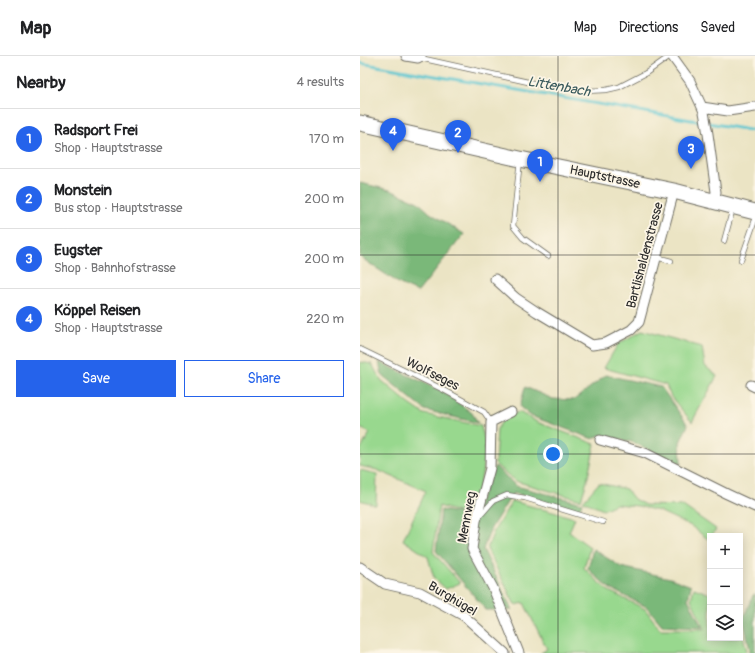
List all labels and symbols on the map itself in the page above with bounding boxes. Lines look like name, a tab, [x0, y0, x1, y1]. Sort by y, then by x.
water label: Littenbach	[526, 73, 593, 101]
pin: 4	[380, 118, 406, 151]
pin: 2	[445, 120, 471, 153]
pin: 3	[678, 136, 704, 169]
pin: 1	[527, 149, 553, 182]
street label: Hauptstrasse	[568, 162, 642, 192]
street label: Bartlishaldenstrasse	[623, 200, 667, 310]
street label: Wolfseges	[403, 354, 462, 394]
your location	[543, 444, 563, 464]
street label: Mennweg	[454, 490, 480, 544]
street label: Burghügel	[425, 578, 480, 620]

